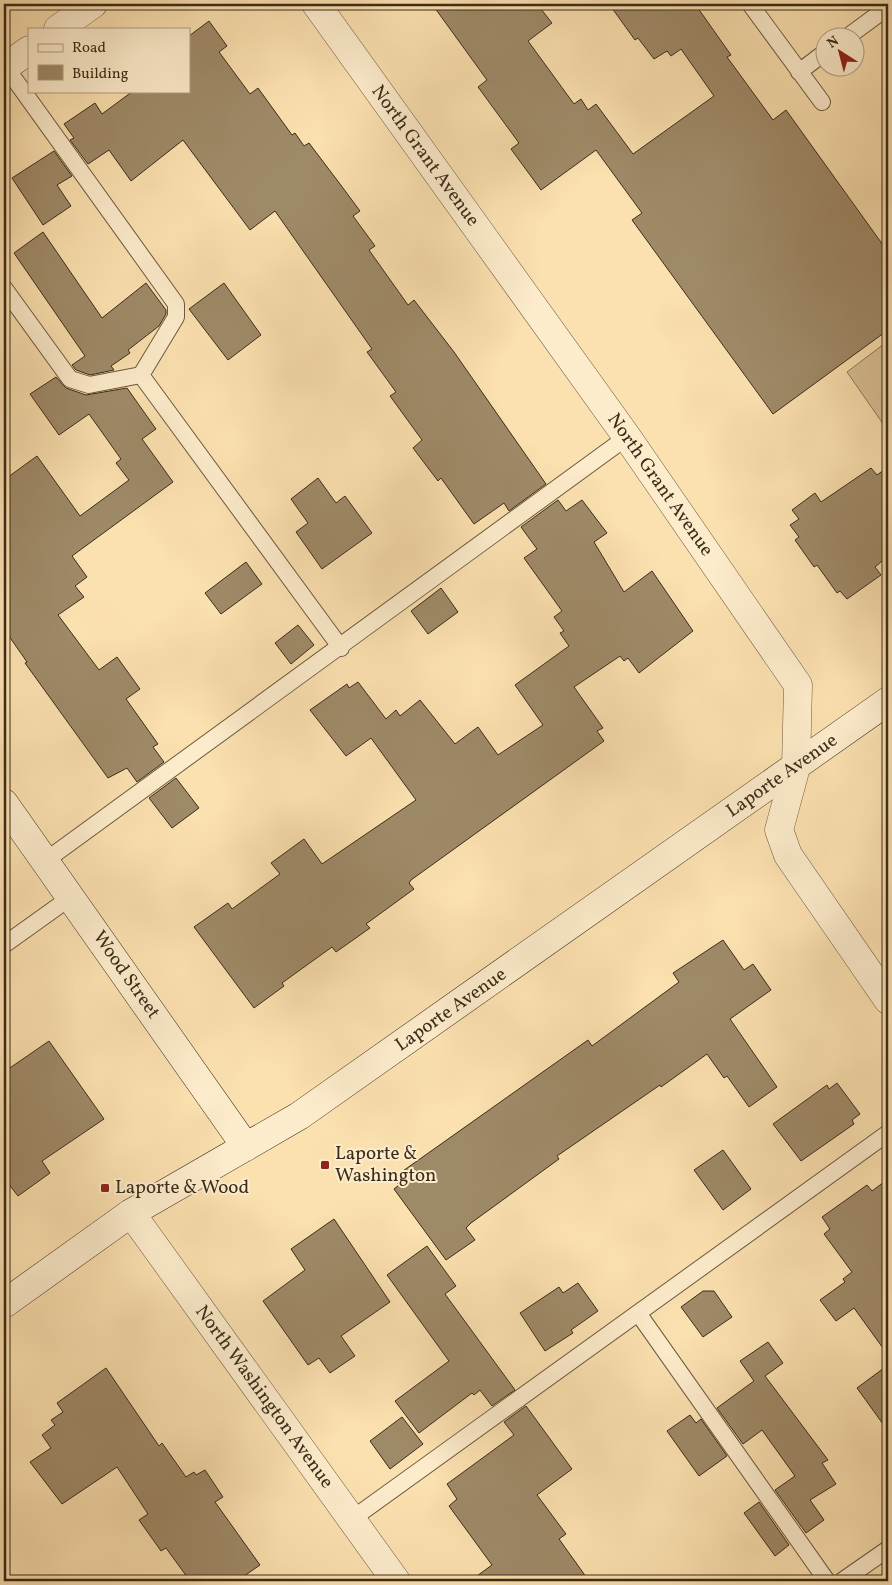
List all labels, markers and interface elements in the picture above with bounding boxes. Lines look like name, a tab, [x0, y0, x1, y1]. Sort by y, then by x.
legend	[28, 28, 190, 92]
north arrow	[814, 28, 864, 78]
text: N	[824, 32, 843, 53]
text: Road	[72, 38, 106, 59]
text: Building	[72, 64, 129, 85]
street label: North Grant Avenue	[365, 80, 485, 232]
street label: North Grant Avenue	[601, 408, 719, 562]
street label: Laporte Avenue	[721, 728, 843, 824]
street label: Wood Street	[86, 926, 166, 1025]
street label: Laporte Avenue	[390, 962, 512, 1058]
place label: Laporte & Washington	[335, 1141, 436, 1189]
marker: Laporte & Washington	[319, 1159, 331, 1171]
place label: Laporte & Wood	[115, 1175, 249, 1201]
marker: Laporte & Wood	[99, 1182, 111, 1194]
street label: North Washington Avenue	[189, 1300, 339, 1494]

